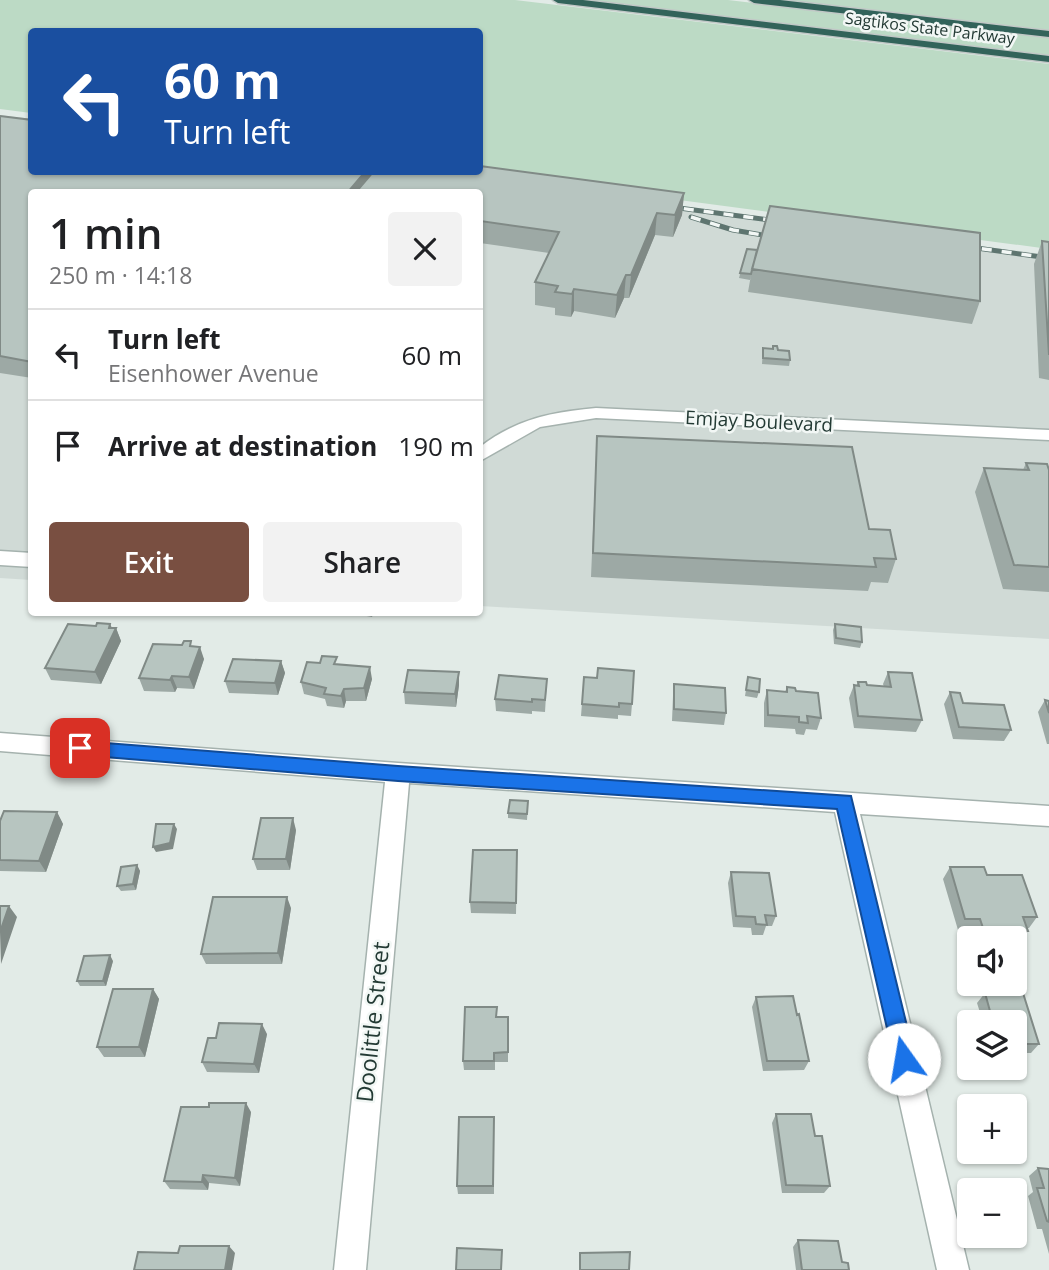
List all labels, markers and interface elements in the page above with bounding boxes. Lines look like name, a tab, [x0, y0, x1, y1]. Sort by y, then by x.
street label: Sagtikos State Parkway	[844, 7, 1017, 49]
text: 60 m	[164, 47, 281, 113]
icon: left	[49, 56, 140, 147]
text: Turn left	[164, 110, 290, 153]
text: 1 min	[49, 204, 162, 261]
button: close	[388, 212, 462, 286]
text: 250 m · 14:18	[49, 259, 192, 291]
text: Turn left	[108, 321, 220, 357]
icon: left	[49, 336, 87, 374]
text: 60 m	[401, 337, 462, 373]
text: Eisenhower Avenue	[108, 357, 319, 389]
street label: Emjay Boulevard	[684, 404, 834, 438]
icon: arrive	[49, 427, 87, 465]
text: Arrive at destination	[108, 428, 377, 464]
text: 190 m	[398, 428, 474, 464]
button: Exit	[49, 522, 249, 602]
button: Share	[263, 522, 462, 602]
pin	[50, 718, 110, 778]
icon: arrive	[61, 729, 99, 767]
map controls	[957, 926, 1027, 1248]
button: sound	[957, 926, 1027, 996]
street label: Doolittle Street	[348, 940, 396, 1104]
button: layers	[957, 1010, 1027, 1080]
position arrow	[867, 1022, 941, 1096]
button: +	[957, 1094, 1027, 1164]
button: −	[957, 1178, 1027, 1248]

